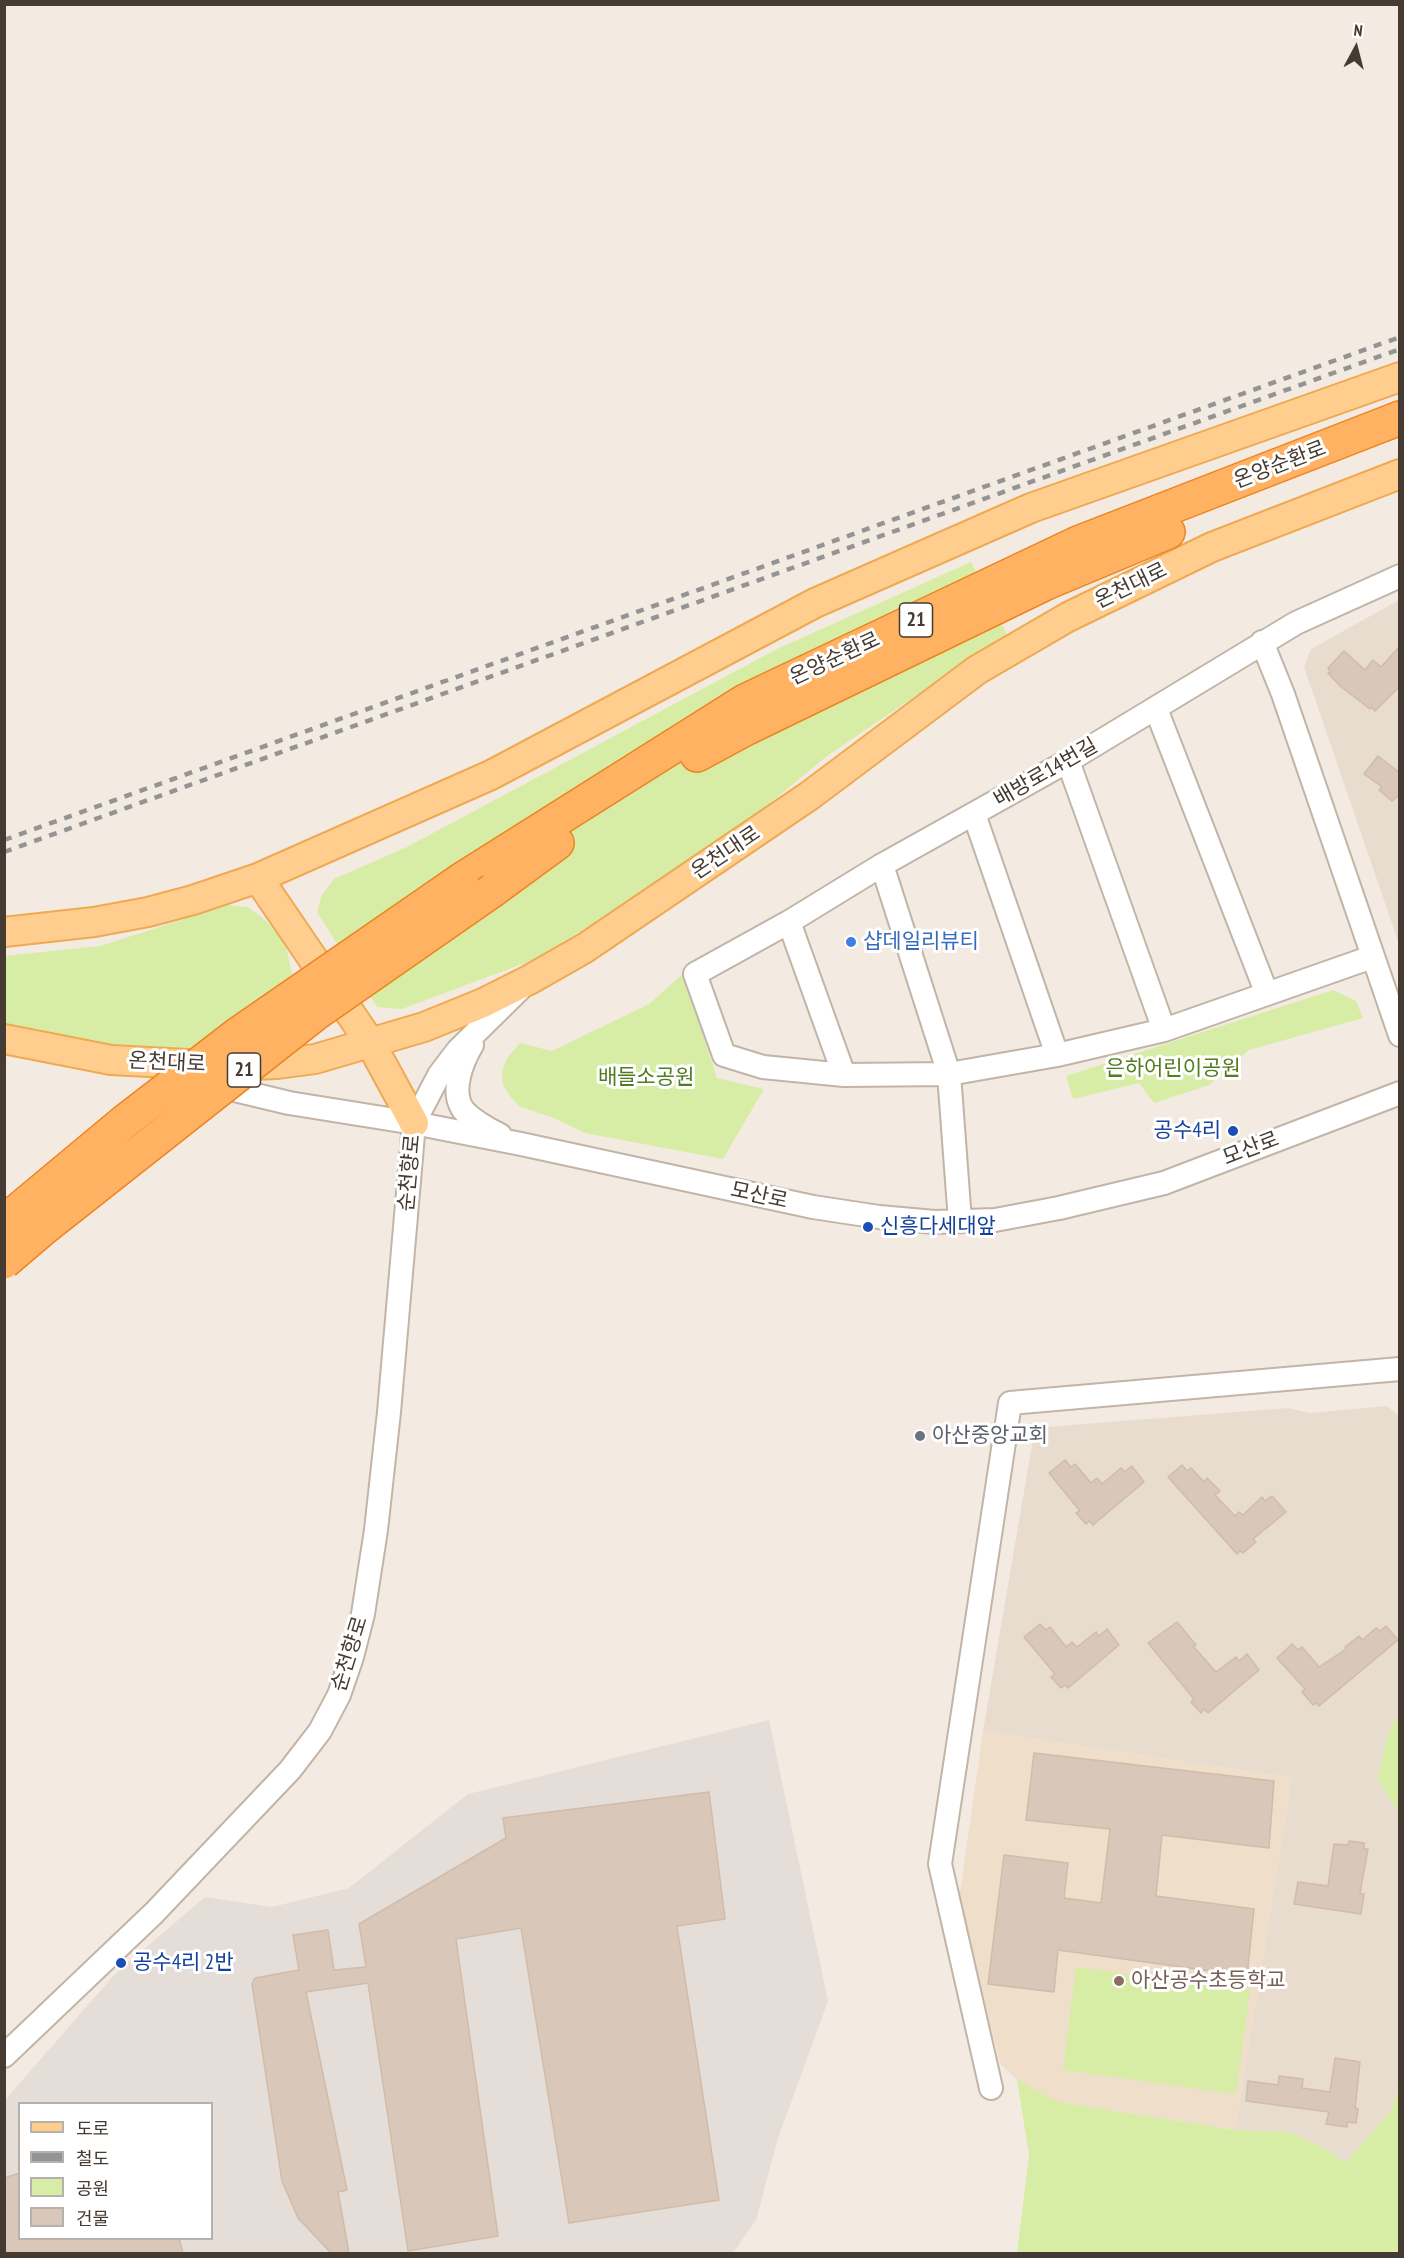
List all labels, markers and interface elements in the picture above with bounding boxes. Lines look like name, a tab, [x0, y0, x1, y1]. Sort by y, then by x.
north arrow	[1326, 18, 1386, 78]
text: N	[1353, 20, 1364, 41]
street label: 온양순환로	[1230, 436, 1330, 494]
street label: 온천대로	[1091, 558, 1171, 614]
road number: 21	[900, 603, 932, 637]
street label: 온양순환로	[786, 627, 884, 691]
street label: 배방로14번길	[990, 733, 1102, 813]
street label: 온천대로	[687, 821, 765, 885]
place label: 샵데일리뷰티	[863, 929, 979, 955]
marker: 샵데일리뷰티	[844, 935, 858, 949]
street label: 온천대로	[128, 1048, 206, 1078]
road number: 21	[228, 1053, 260, 1087]
park label: 은하어린이공원	[1105, 1056, 1241, 1082]
park label: 배들소공원	[598, 1065, 694, 1091]
place label: 공수4리	[1154, 1118, 1221, 1144]
marker: 공수4리	[1226, 1124, 1240, 1138]
street label: 모산로	[1219, 1127, 1283, 1171]
street label: 순천향로	[394, 1133, 426, 1213]
street label: 모산로	[728, 1178, 790, 1214]
place label: 신흥다세대앞	[880, 1214, 996, 1240]
marker: 신흥다세대앞	[861, 1220, 875, 1234]
place label: 아산중앙교회	[932, 1423, 1048, 1449]
marker: 아산중앙교회	[913, 1429, 927, 1443]
street label: 순천향로	[327, 1613, 373, 1695]
place label: 공수4리 2반	[133, 1950, 234, 1976]
marker: 공수4리 2반	[114, 1956, 128, 1970]
place label: 아산공수초등학교	[1131, 1968, 1286, 1994]
marker: 아산공수초등학교	[1112, 1974, 1126, 1988]
legend	[18, 2102, 213, 2240]
text: 도로	[76, 2117, 109, 2140]
text: 철도	[76, 2147, 109, 2170]
text: 공원	[76, 2177, 109, 2200]
text: 건물	[76, 2207, 109, 2230]

